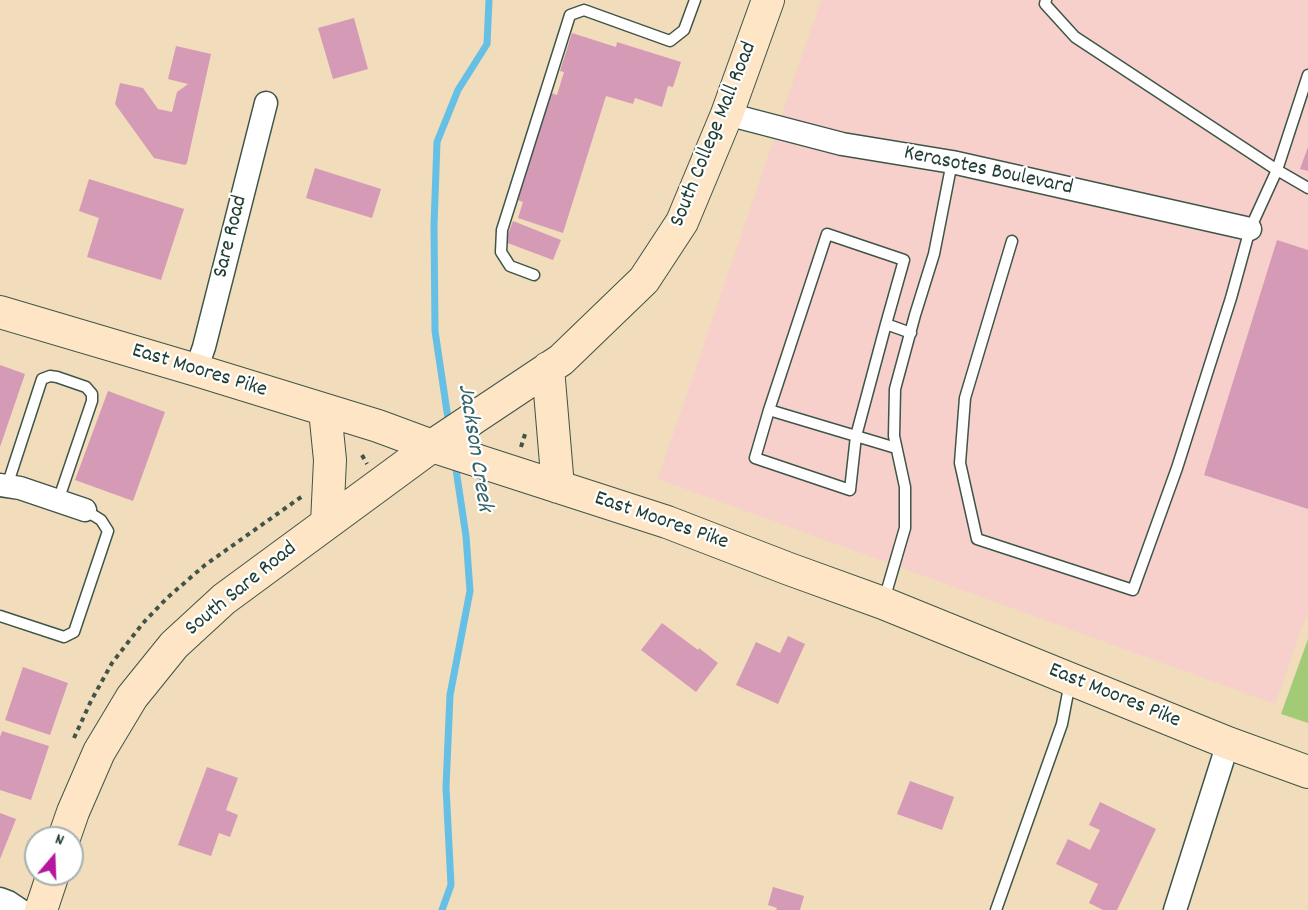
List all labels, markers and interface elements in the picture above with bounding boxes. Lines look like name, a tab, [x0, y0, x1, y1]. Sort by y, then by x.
street label: South College Mall Road	[666, 39, 764, 231]
street label: Kerasotes Boulevard	[901, 141, 1075, 203]
street label: Sare Road	[209, 193, 255, 281]
street label: East Moores Pike	[128, 339, 270, 405]
water label: Jackson Creek	[449, 382, 497, 514]
street label: East Moores Pike	[590, 487, 732, 557]
street label: South Sare Road	[181, 537, 303, 643]
street label: East Moores Pike	[1044, 659, 1184, 735]
north arrow	[24, 826, 84, 886]
text: N	[52, 828, 67, 853]

